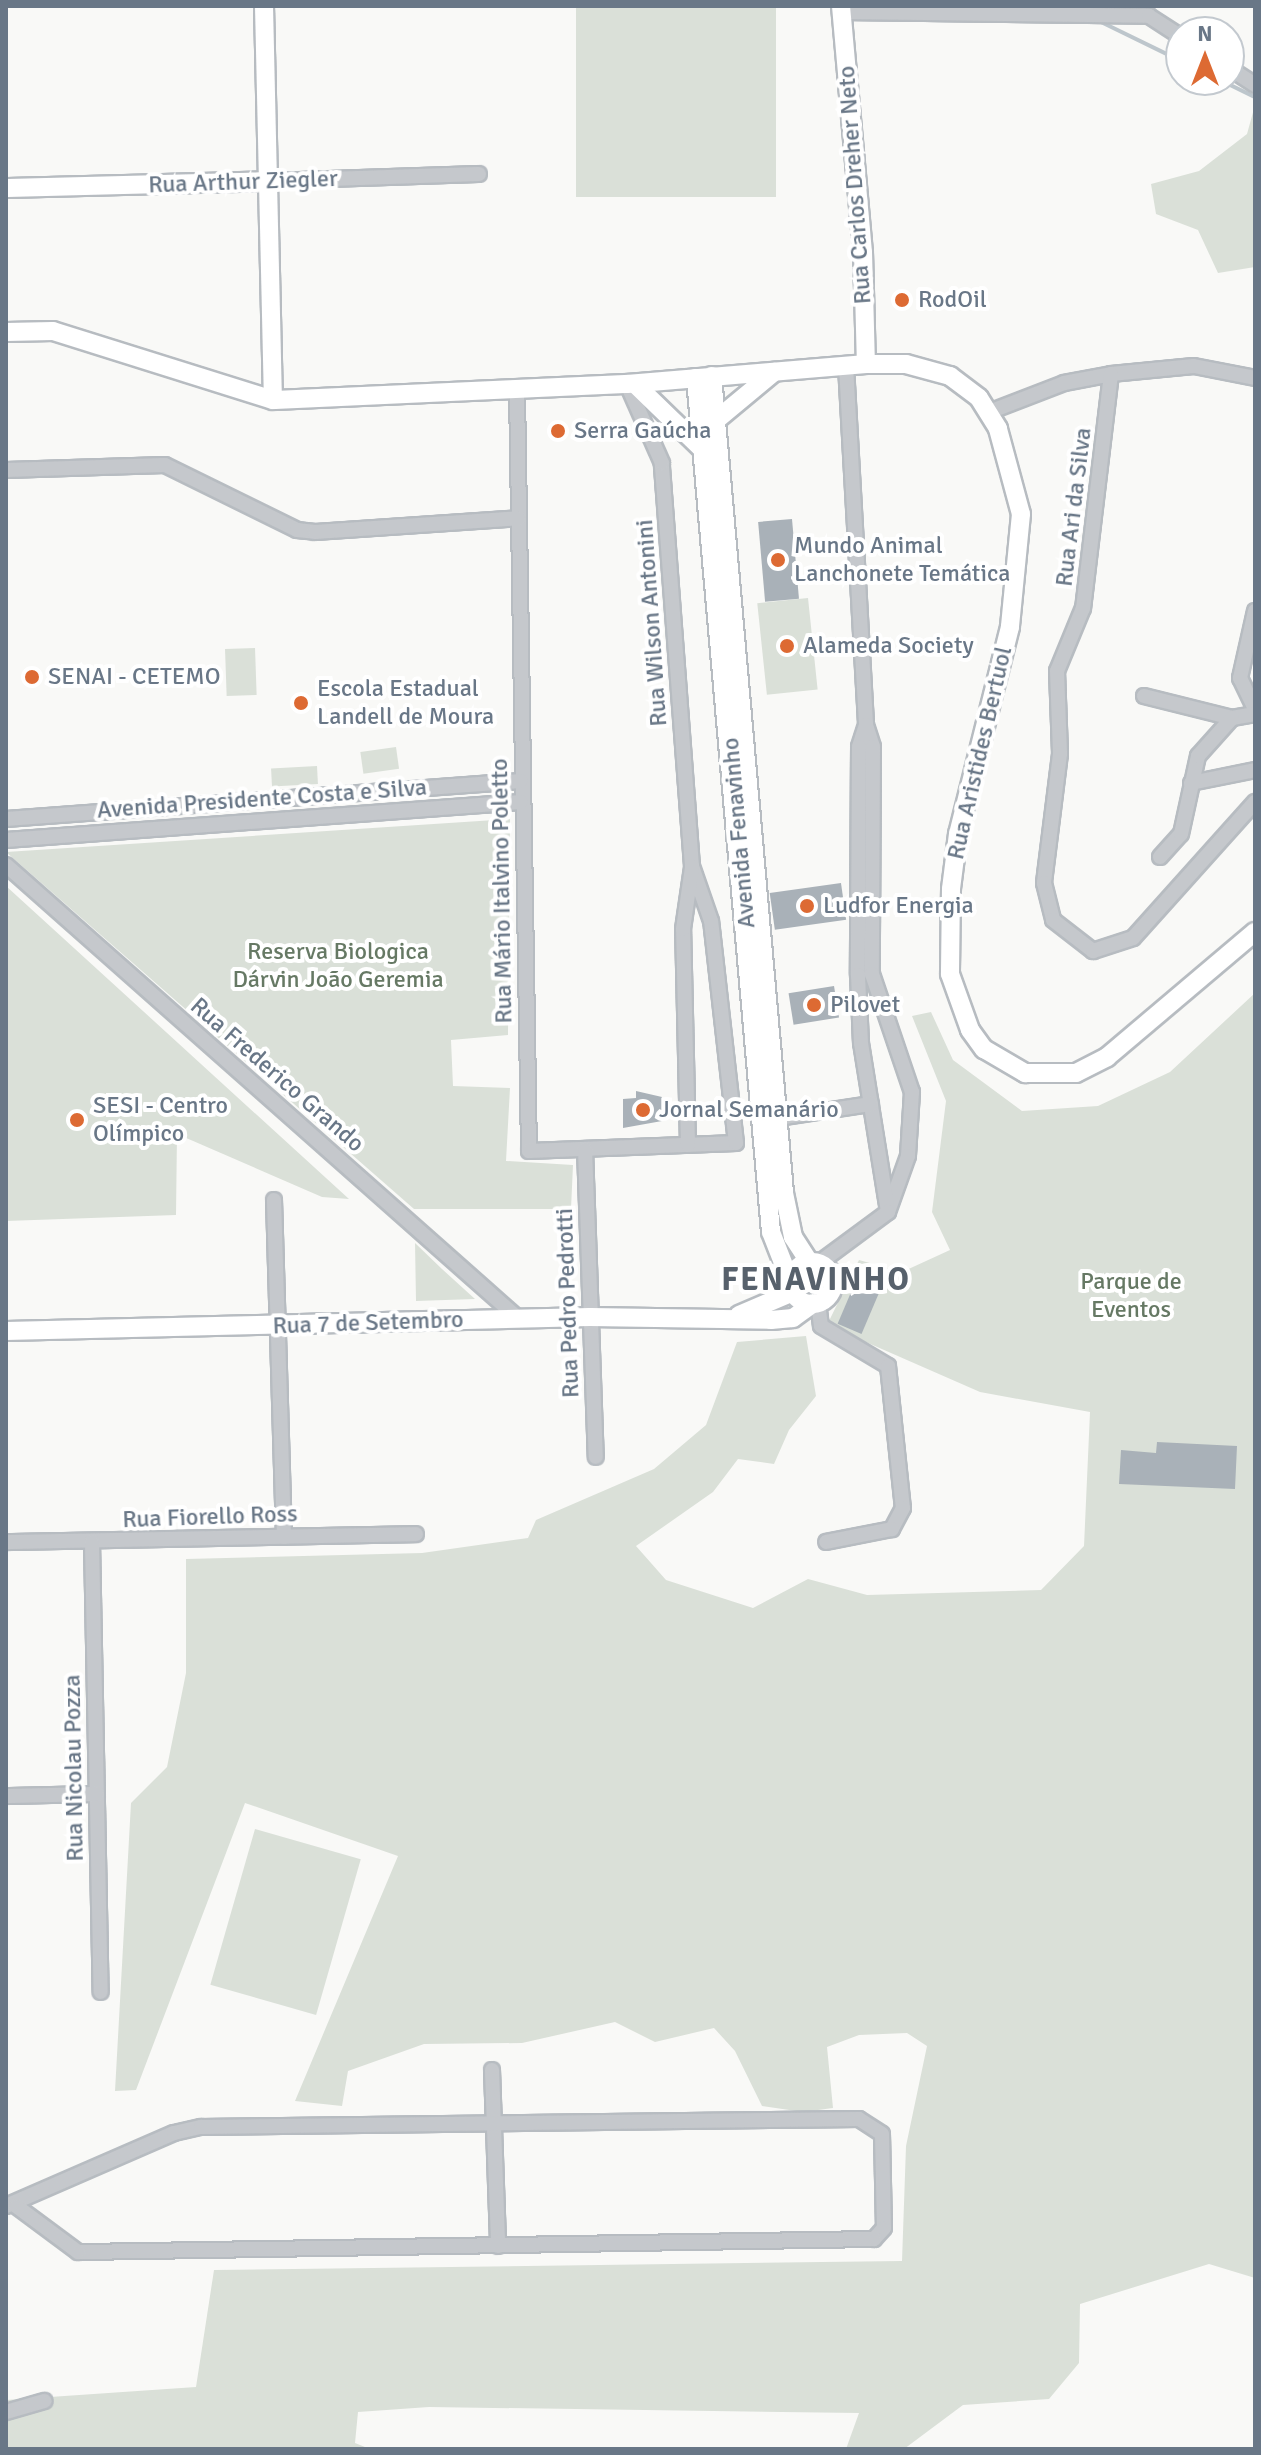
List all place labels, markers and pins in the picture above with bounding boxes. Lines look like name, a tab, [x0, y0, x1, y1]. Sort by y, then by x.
place label: RodOil	[918, 286, 987, 314]
marker: RodOil	[893, 291, 911, 309]
place label: Serra Gaúcha	[574, 417, 712, 445]
marker: Serra Gaúcha	[549, 422, 567, 440]
place label: Mundo Animal Lanchonete Temática	[794, 532, 1010, 588]
marker: Mundo Animal Lanchonete Temática	[769, 551, 787, 569]
place label: Alameda Society	[803, 632, 974, 660]
marker: Alameda Society	[778, 637, 796, 655]
place label: SENAI - CETEMO	[48, 663, 221, 691]
marker: SENAI - CETEMO	[23, 668, 41, 686]
place label: Escola Estadual Landell de Moura	[317, 675, 494, 731]
marker: Escola Estadual Landell de Moura	[292, 694, 310, 712]
place label: Ludfor Energia	[823, 892, 974, 920]
marker: Ludfor Energia	[798, 897, 816, 915]
place label: Pilovet	[830, 991, 900, 1019]
marker: Pilovet	[805, 996, 823, 1014]
place label: SESI - Centro Olímpico	[93, 1092, 228, 1148]
place label: Jornal Semanário	[659, 1096, 839, 1124]
marker: Jornal Semanário	[634, 1101, 652, 1119]
marker: SESI - Centro Olímpico	[68, 1111, 86, 1129]

